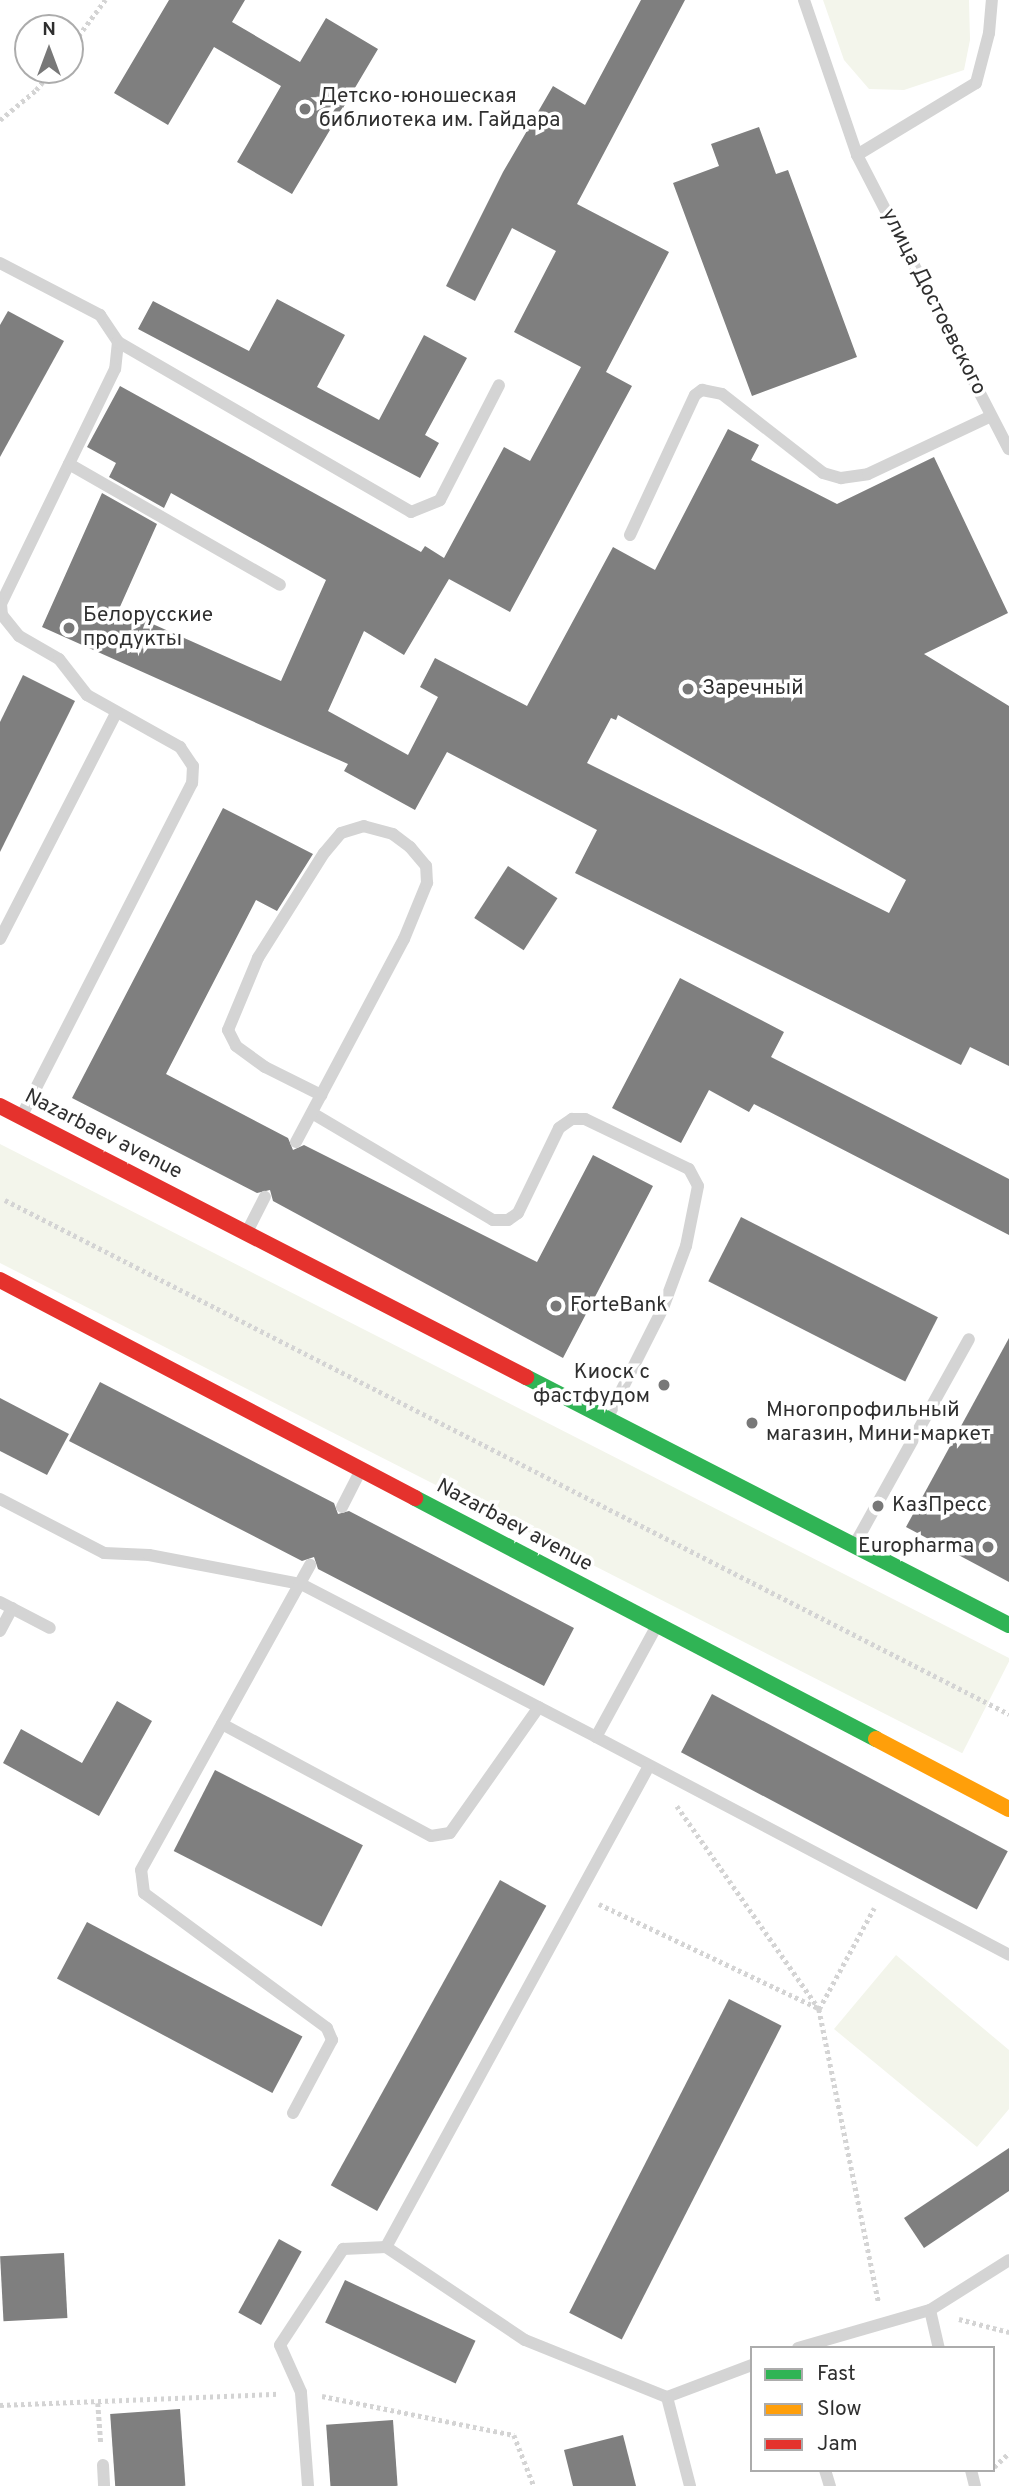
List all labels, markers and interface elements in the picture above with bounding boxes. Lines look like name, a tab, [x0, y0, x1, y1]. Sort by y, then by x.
north arrow	[14, 14, 84, 84]
text: N	[42, 18, 56, 42]
place label: Детско-юношеская библиотека им. Гайдара	[319, 84, 560, 134]
marker: Детско-юношеская библиотека им. Гайдара	[297, 101, 313, 117]
street label: улица Достоевского	[875, 205, 991, 399]
place label: Белорусские продукты	[83, 603, 213, 653]
marker: Белорусские продукты	[61, 620, 77, 636]
place label: Заречный	[702, 676, 804, 702]
marker: Заречный	[680, 681, 696, 697]
street label: Nazarbaev avenue	[20, 1084, 186, 1186]
place label: ForteBank	[570, 1293, 668, 1319]
marker: ForteBank	[548, 1298, 564, 1314]
place label: Киоск с фастфудом	[533, 1360, 650, 1410]
marker: Киоск с фастфудом	[656, 1377, 672, 1393]
place label: Многопрофильный магазин, Мини-маркет	[766, 1398, 991, 1448]
marker: Многопрофильный магазин, Мини-маркет	[744, 1415, 760, 1431]
street label: Nazarbaev avenue	[432, 1474, 596, 1578]
place label: КазПресс	[892, 1493, 987, 1519]
marker: КазПресс	[870, 1498, 886, 1514]
place label: Europharma	[858, 1534, 974, 1560]
marker: Europharma	[980, 1539, 996, 1555]
legend	[750, 2346, 995, 2472]
text: Fast	[817, 2361, 856, 2388]
text: Slow	[817, 2396, 862, 2423]
text: Jam	[817, 2431, 858, 2458]

